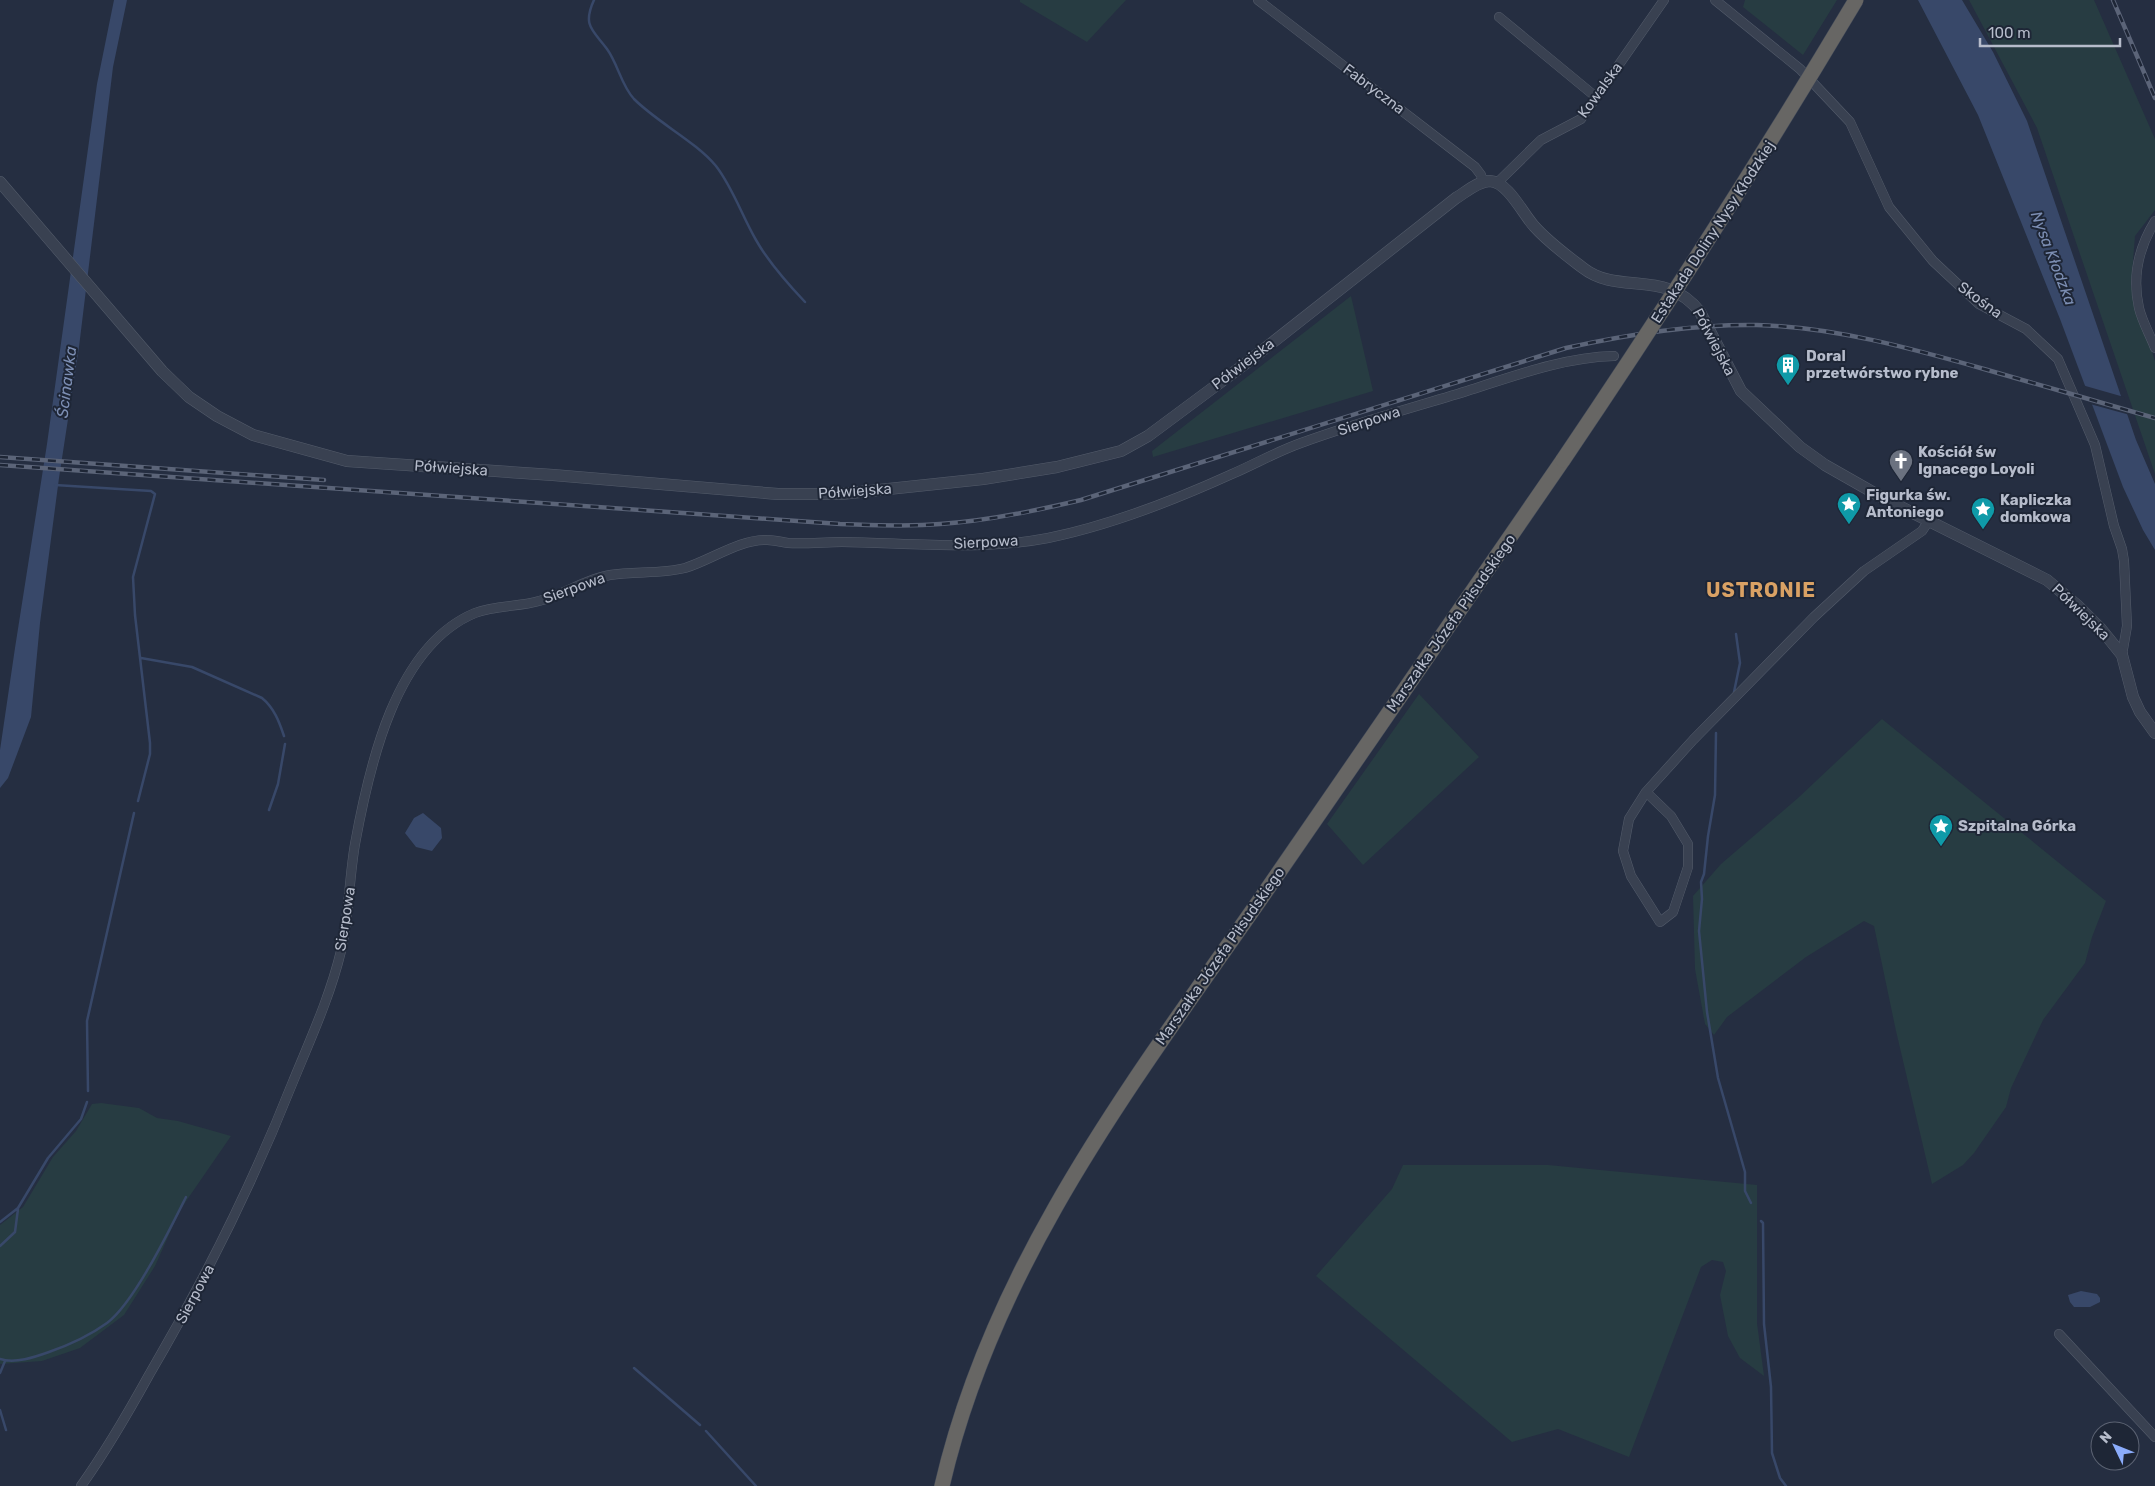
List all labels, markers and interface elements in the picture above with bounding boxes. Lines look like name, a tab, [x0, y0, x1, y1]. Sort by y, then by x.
scale bar	[1980, 15, 2120, 47]
text: 100 m	[1988, 24, 2030, 42]
street label: Kowalska	[1574, 59, 1626, 121]
street label: Fabryczna	[1340, 60, 1408, 118]
street label: Estakada Doliny Nysy Kłodzkiej	[1647, 138, 1779, 326]
water label: Nysa Kłodzka	[2027, 208, 2080, 308]
street label: Skośna	[1954, 278, 2006, 322]
street label: Półwiejska	[1689, 305, 1739, 379]
street label: Półwiejska	[1208, 335, 1278, 393]
water label: Ścinawka	[52, 345, 80, 419]
place label: Doral przetwórstwo rybne	[1806, 347, 1959, 382]
building icon: Doral przetwórstwo rybne	[1775, 352, 1801, 386]
street label: Sierpowa	[1336, 402, 1402, 440]
place label: Kościół św Ignacego Loyoli	[1918, 443, 2035, 478]
church icon: Kościół św Ignacego Loyoli	[1888, 448, 1914, 482]
street label: Półwiejska	[414, 456, 488, 480]
street label: Półwiejska	[818, 479, 892, 503]
place label: Figurka św. Antoniego	[1866, 486, 1951, 521]
place icon: Figurka św. Antoniego	[1836, 491, 1862, 525]
place label: Kapliczka domkowa	[2000, 491, 2071, 526]
place icon: Kapliczka domkowa	[1970, 496, 1996, 530]
street label: Sierpowa	[953, 531, 1019, 553]
street label: Marszałka Józefa Piłsudskiego	[1383, 531, 1519, 715]
street label: Sierpowa	[541, 569, 607, 607]
district label: USTRONIE	[1706, 578, 1816, 602]
street label: Półwiejska	[2048, 580, 2114, 644]
place icon: Szpitalna Górka	[1928, 813, 1954, 847]
place label: Szpitalna Górka	[1958, 817, 2076, 835]
street label: Marszałka Józefa Piłsudskiego	[1152, 864, 1288, 1048]
street label: Sierpowa	[331, 886, 359, 952]
street label: Sierpowa	[172, 1261, 218, 1327]
north arrow	[2090, 1421, 2140, 1471]
text: N	[2096, 1428, 2116, 1447]

